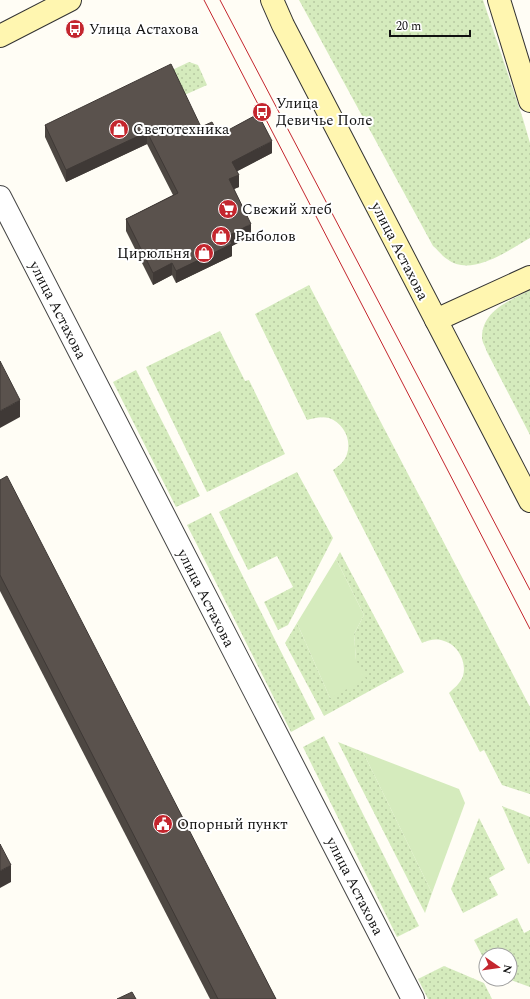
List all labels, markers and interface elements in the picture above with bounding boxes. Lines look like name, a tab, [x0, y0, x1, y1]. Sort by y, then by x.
scale bar	[390, 12, 470, 38]
text: 20 m	[396, 17, 421, 36]
bus stop icon: Улица Астахова	[64, 18, 86, 40]
place label: Улица Астахова	[89, 18, 199, 41]
place label: Улица Девичье Поле	[276, 92, 372, 132]
bus stop icon: Улица Девичье Поле	[251, 101, 273, 123]
shop icon: Светотехника	[108, 118, 130, 140]
place label: Светотехника	[133, 118, 230, 141]
street label: улица Астахова	[364, 197, 435, 305]
supermarket icon: Свежий хлеб	[217, 198, 239, 220]
place label: Свежий хлеб	[242, 198, 332, 221]
shop icon: Рыболов	[210, 225, 232, 247]
place label: Рыболов	[235, 225, 296, 248]
place label: Цирюльня	[117, 242, 190, 265]
shop icon: Цирюльня	[193, 242, 215, 264]
street label: улица Астахова	[22, 256, 93, 364]
street label: улица Астахова	[170, 544, 241, 652]
public building icon: Опорный пункт	[152, 813, 174, 835]
place label: Опорный пункт	[177, 813, 288, 836]
street label: улица Астахова	[319, 832, 390, 940]
north arrow	[478, 947, 518, 987]
text: N	[498, 963, 517, 975]

